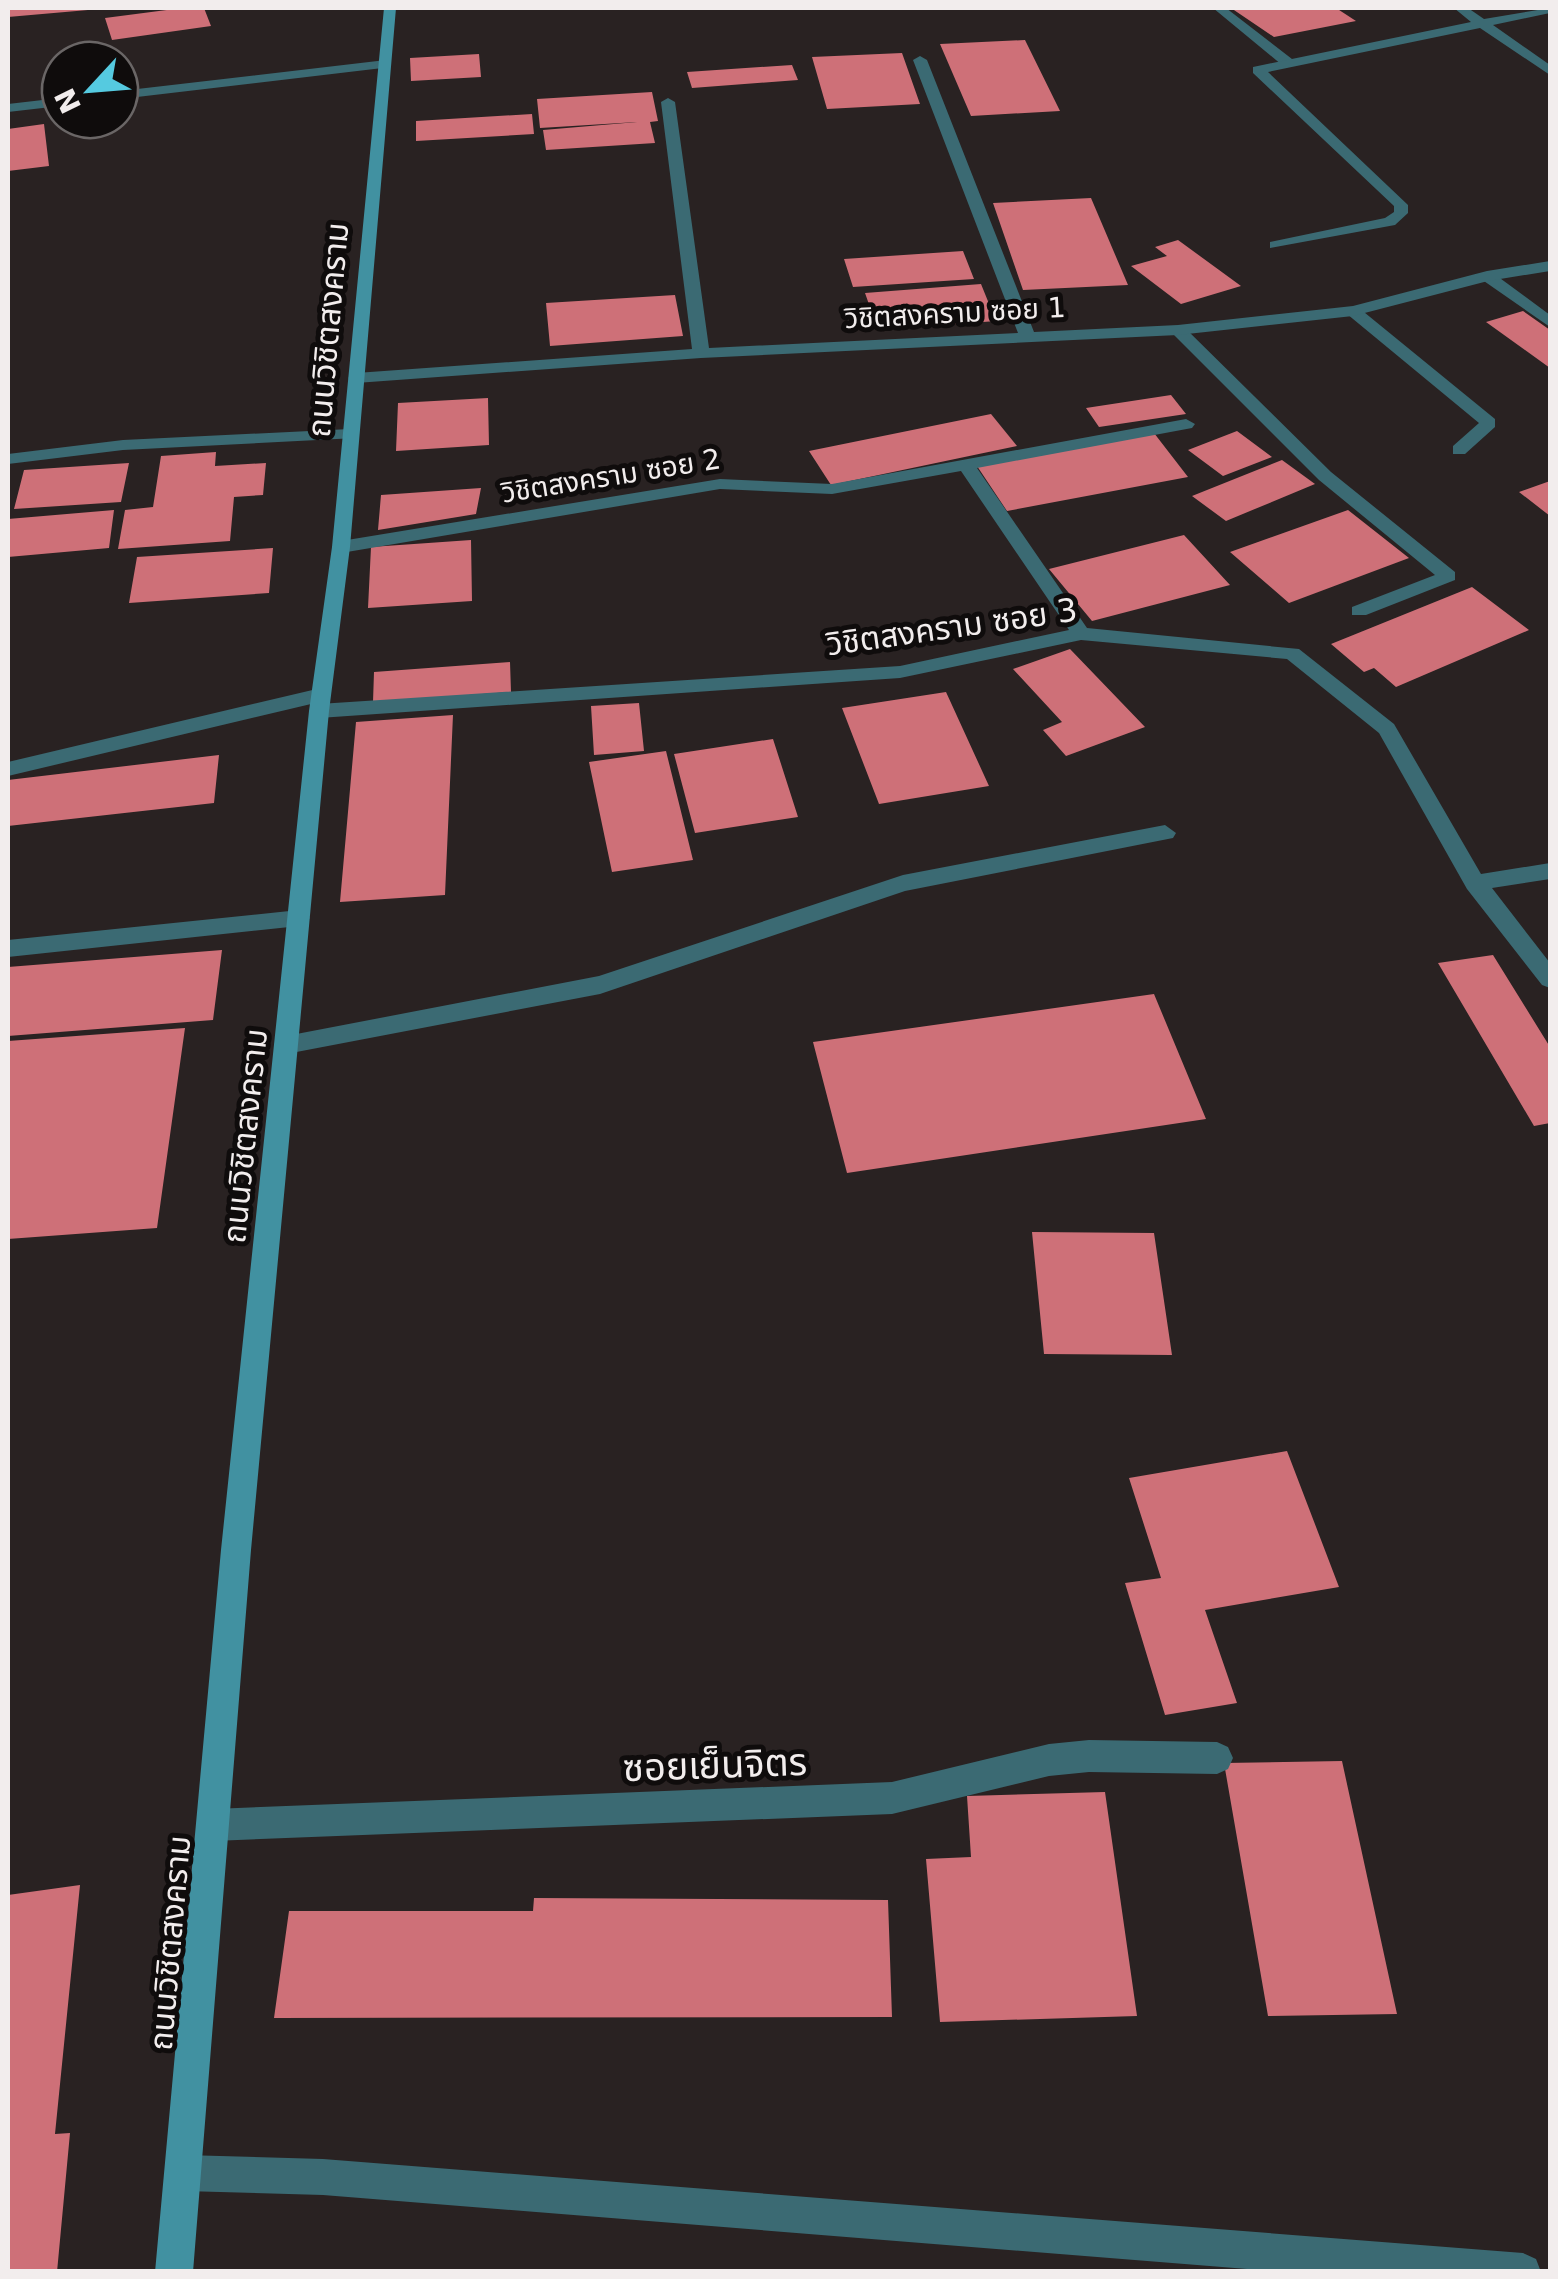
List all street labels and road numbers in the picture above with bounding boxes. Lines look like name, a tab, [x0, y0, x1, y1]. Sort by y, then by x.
street label: ถนนวิชิตสงคราม	[300, 221, 356, 439]
street label: วิชิตสงคราม ซอย 1	[843, 291, 1066, 335]
street label: วิชิตสงคราม ซอย 2	[498, 442, 723, 510]
street label: วิชิตสงคราม ซอย 3	[823, 591, 1080, 664]
street label: ถนนวิชิตสงคราม	[215, 1027, 275, 1245]
street label: ซอยเย็นจิตร	[622, 1740, 808, 1790]
street label: ถนนวิชิตสงคราม	[142, 1834, 198, 2052]

